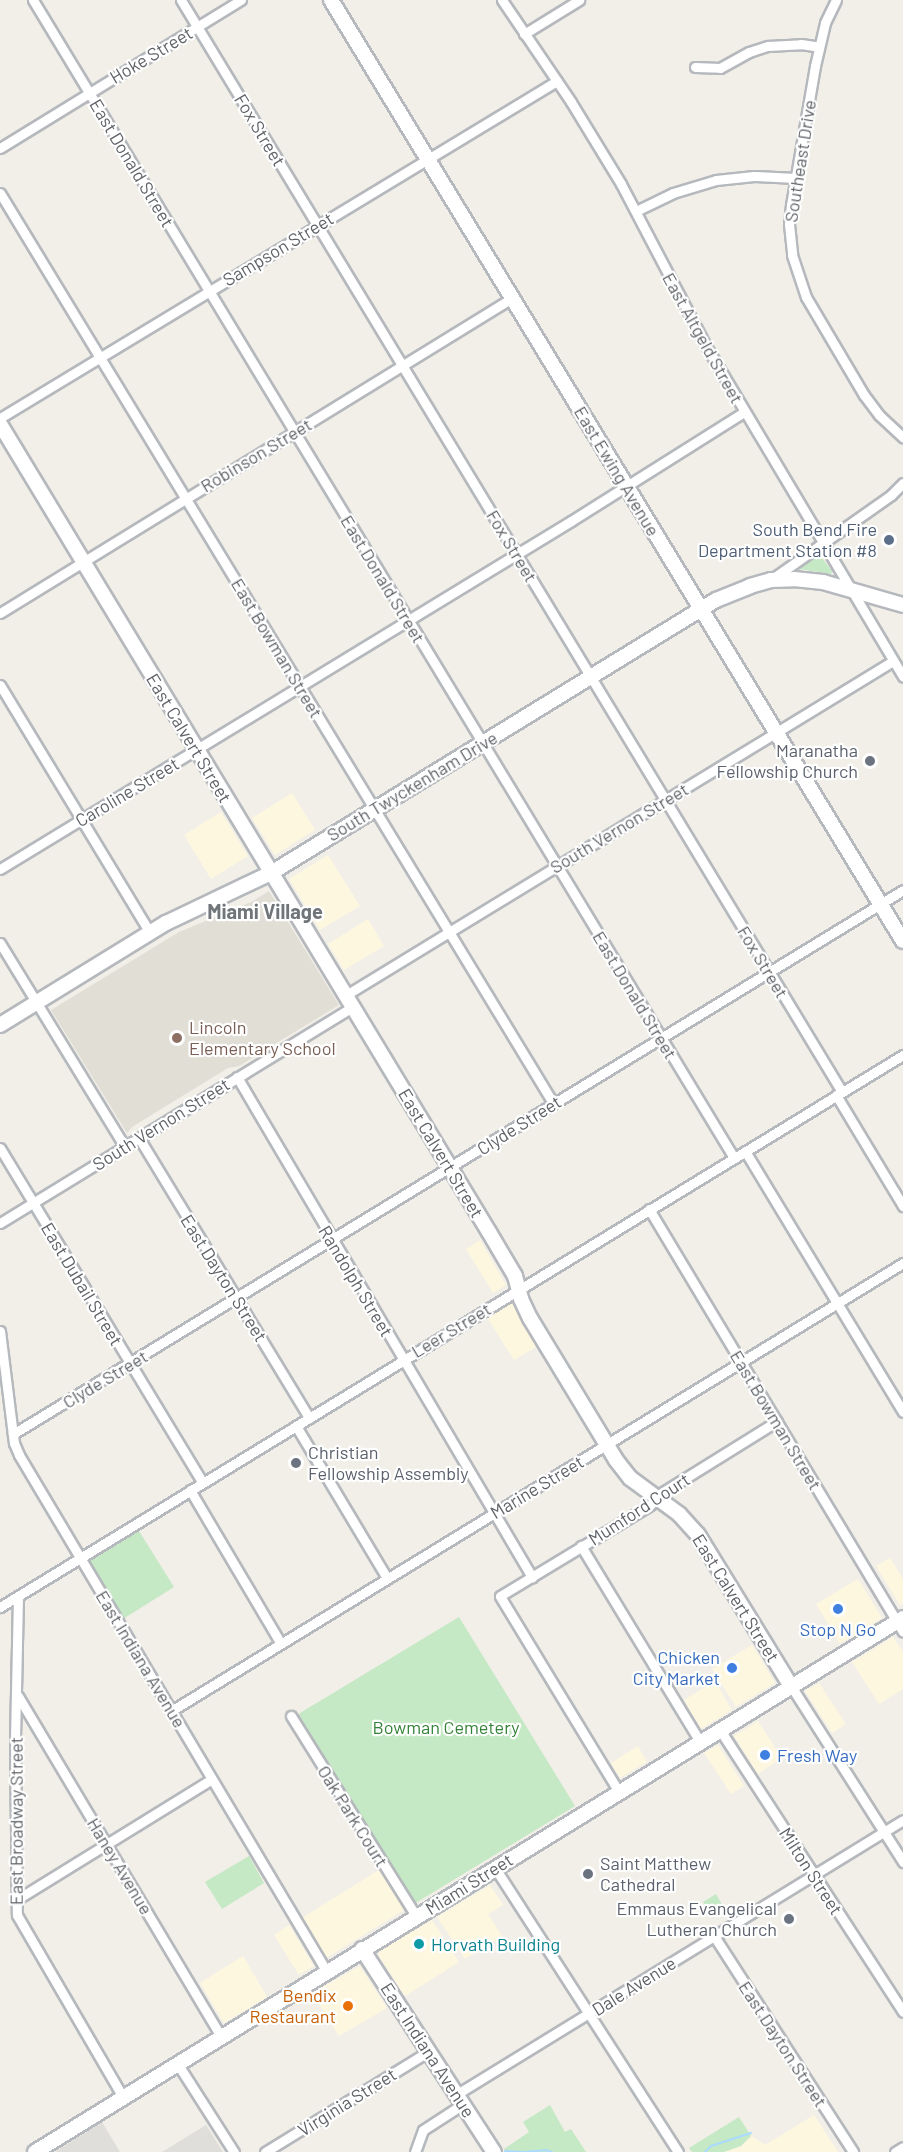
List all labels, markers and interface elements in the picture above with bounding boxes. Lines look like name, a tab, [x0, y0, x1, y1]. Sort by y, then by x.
street label: Hoke Street	[106, 22, 196, 88]
street label: Fox Street	[230, 90, 290, 170]
street label: East Donald Street	[85, 95, 179, 231]
street label: Southeast Drive	[780, 98, 820, 224]
street label: Sampson Street	[219, 207, 337, 291]
street label: East Altgeld Street	[658, 269, 748, 407]
street label: East Ewing Avenue	[570, 402, 664, 540]
street label: Robinson Street	[197, 413, 315, 497]
street label: Fox Street	[482, 506, 542, 586]
street label: East Donald Street	[336, 511, 430, 647]
place label: South Bend Fire Department Station #8	[698, 519, 877, 562]
marker: South Bend Fire Department Station #8	[882, 533, 896, 547]
street label: East Bowman Street	[227, 574, 327, 722]
street label: East Calvert Street	[142, 669, 236, 807]
street label: South Twyckenham Drive	[323, 726, 501, 846]
place label: Maranatha Fellowship Church	[716, 740, 858, 783]
street label: Caroline Street	[71, 753, 183, 831]
marker: Maranatha Fellowship Church	[863, 754, 877, 768]
street label: South Vernon Street	[546, 778, 692, 878]
district label: Miami Village	[207, 899, 323, 923]
street label: Fox Street	[733, 922, 793, 1002]
street label: East Donald Street	[588, 927, 682, 1063]
place label: Lincoln Elementary School	[189, 1017, 336, 1060]
marker: Lincoln Elementary School	[170, 1031, 184, 1045]
street label: South Vernon Street	[88, 1073, 234, 1175]
street label: East Calvert Street	[394, 1084, 488, 1222]
street label: Clyde Street	[473, 1091, 565, 1159]
street label: East Dayton Street	[176, 1210, 272, 1346]
street label: East Dubail Street	[37, 1218, 127, 1350]
street label: Randolph Street	[314, 1221, 398, 1341]
street label: Leer Street	[407, 1298, 495, 1362]
street label: Clyde Street	[59, 1345, 151, 1413]
street label: East Bowman Street	[726, 1346, 826, 1494]
place label: Christian Fellowship Assembly	[308, 1442, 468, 1484]
street label: Marine Street	[486, 1451, 588, 1523]
marker: Christian Fellowship Assembly	[289, 1456, 303, 1470]
street label: Mumford Court	[584, 1468, 694, 1550]
street label: East Calvert Street	[688, 1530, 784, 1666]
street label: East Indiana Avenue	[91, 1586, 191, 1732]
marker: Stop N Go	[831, 1602, 845, 1616]
place label: Stop N Go	[800, 1618, 876, 1640]
place label: Chicken City Market	[633, 1647, 720, 1690]
marker: Chicken City Market	[725, 1661, 739, 1675]
park label: Bowman Cemetery	[372, 1716, 520, 1738]
street label: East Broadway Street	[5, 1737, 27, 1905]
place label: Fresh Way	[777, 1744, 857, 1766]
marker: Fresh Way	[758, 1748, 772, 1762]
street label: Oak Park Court	[313, 1761, 393, 1871]
street label: Haney Avenue	[83, 1814, 157, 1918]
street label: Milton Street	[775, 1823, 847, 1919]
street label: Miami Street	[421, 1849, 517, 1919]
place label: Saint Matthew Cathedral	[600, 1853, 711, 1896]
marker: Saint Matthew Cathedral	[581, 1867, 595, 1881]
place label: Emmaus Evangelical Lutheran Church	[616, 1898, 777, 1940]
marker: Emmaus Evangelical Lutheran Church	[782, 1912, 796, 1926]
place label: Horvath Building	[431, 1933, 560, 1955]
marker: Horvath Building	[412, 1937, 426, 1951]
street label: Dale Avenue	[588, 1952, 680, 2020]
street label: East Dayton Street	[734, 1977, 832, 2111]
street label: East Indiana Avenue	[376, 1979, 480, 2121]
place label: Bendix Restaurant	[250, 1985, 336, 2028]
marker: Bendix Restaurant	[341, 1999, 355, 2013]
street label: Virginia Street	[294, 2063, 400, 2141]

